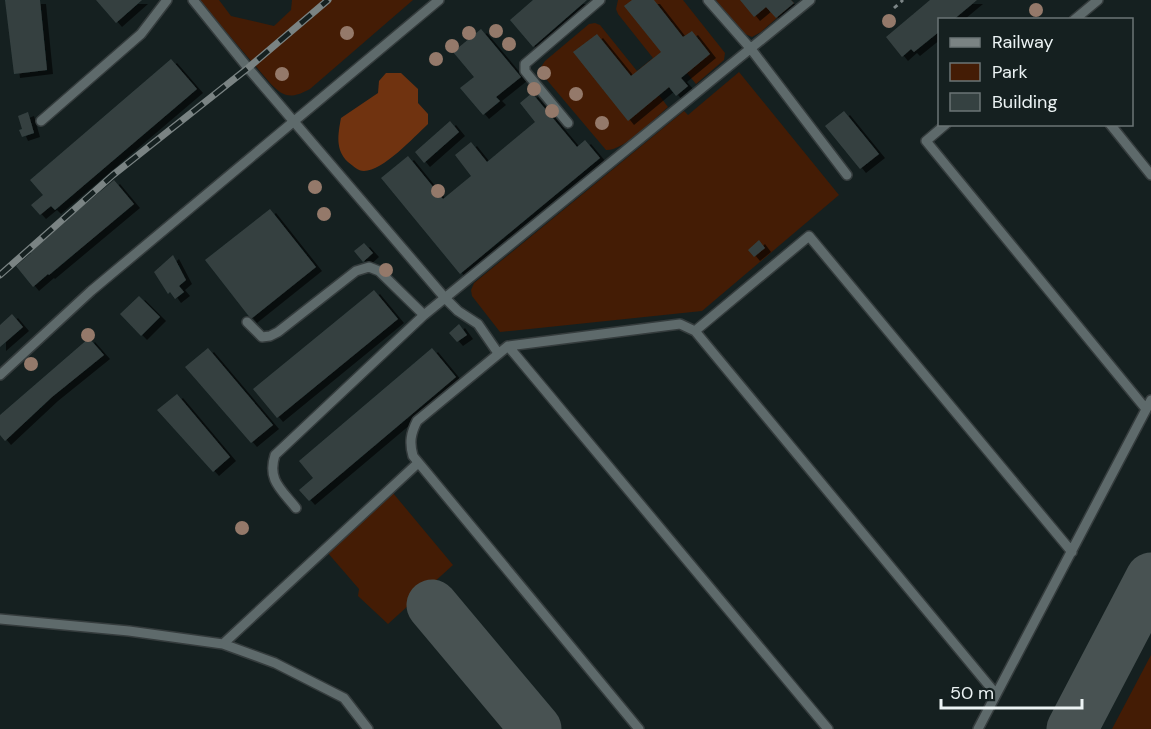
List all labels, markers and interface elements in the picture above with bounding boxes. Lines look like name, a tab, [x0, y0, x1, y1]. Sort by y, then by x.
legend	[938, 18, 1133, 126]
text: Railway	[992, 30, 1054, 54]
text: Park	[992, 60, 1028, 84]
text: Building	[992, 90, 1057, 114]
scale bar	[941, 672, 1082, 710]
text: 50 m	[950, 681, 994, 705]

